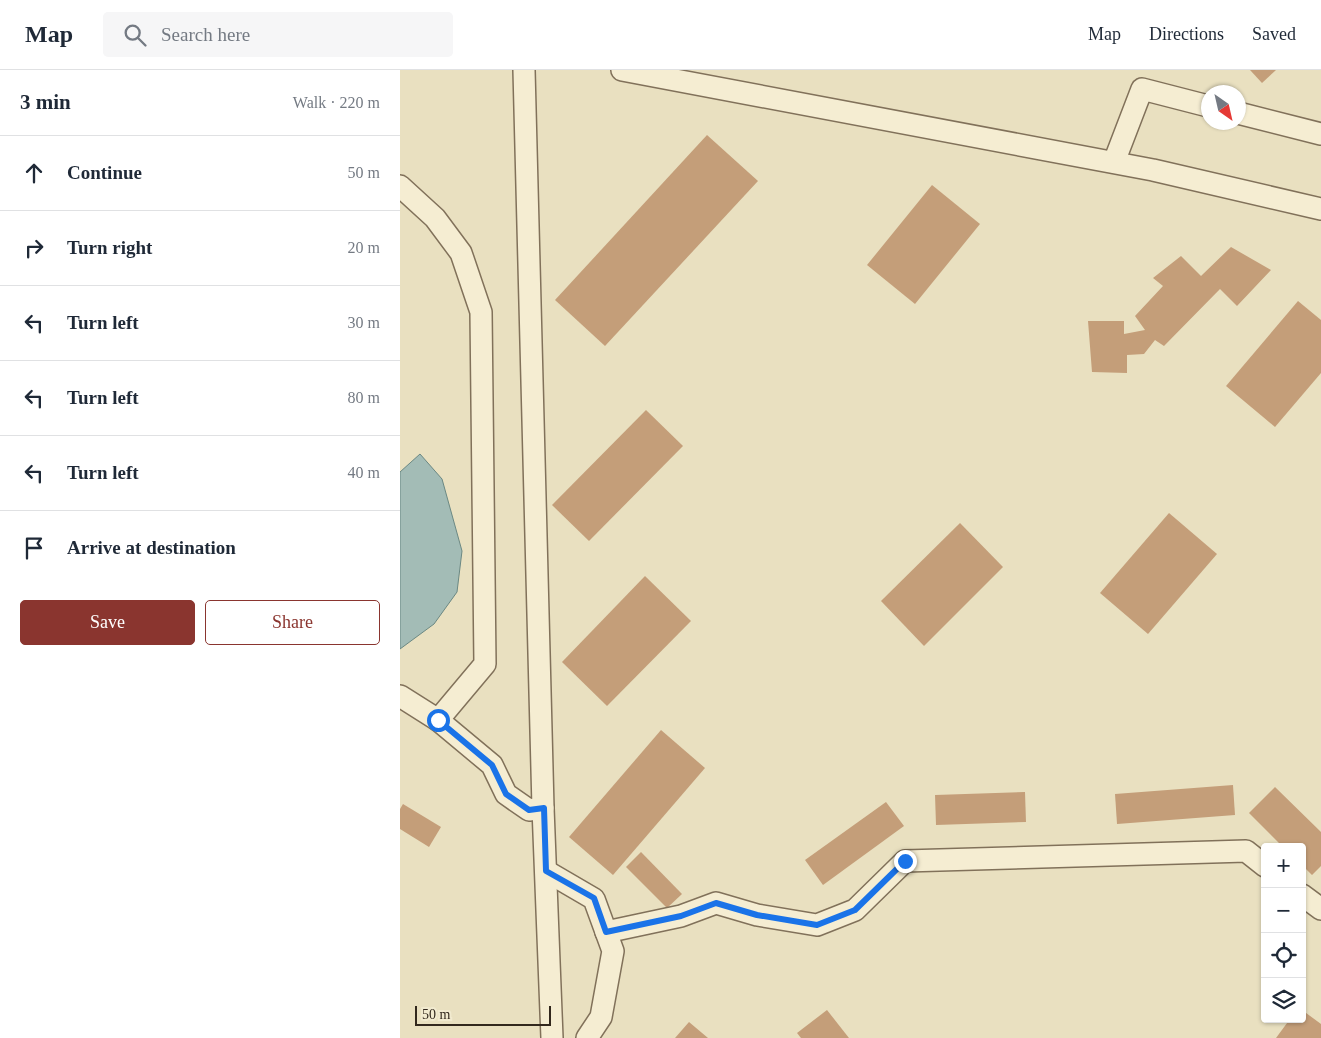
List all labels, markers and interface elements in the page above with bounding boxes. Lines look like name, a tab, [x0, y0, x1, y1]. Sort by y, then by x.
search box	[103, 12, 453, 57]
text: Map	[25, 21, 73, 47]
icon: search	[121, 21, 149, 49]
text: Search here	[161, 24, 250, 45]
text: Map	[1088, 24, 1121, 44]
text: Directions	[1149, 24, 1224, 44]
text: Saved	[1252, 24, 1296, 44]
north arrow	[1201, 85, 1246, 130]
text: 3 min	[20, 90, 71, 114]
text: Walk · 220 m	[293, 94, 380, 111]
icon: ahead	[20, 159, 48, 187]
text: Continue	[67, 162, 142, 183]
text: 50 m	[348, 164, 380, 181]
icon: right	[20, 234, 48, 262]
text: Turn right	[67, 237, 152, 258]
text: 20 m	[348, 239, 380, 256]
icon: left	[20, 309, 48, 337]
text: Turn left	[67, 312, 139, 333]
text: 30 m	[348, 314, 380, 331]
icon: left	[20, 384, 48, 412]
text: Turn left	[67, 387, 139, 408]
text: 80 m	[348, 389, 380, 406]
icon: left	[20, 459, 48, 487]
text: Turn left	[67, 462, 139, 483]
text: 40 m	[348, 464, 380, 481]
icon: arrive	[20, 534, 48, 562]
text: Arrive at destination	[67, 537, 236, 558]
button: Save	[20, 600, 195, 645]
button: Share	[205, 600, 380, 645]
route start	[427, 709, 450, 732]
map controls	[1261, 843, 1306, 1023]
button: +	[1261, 843, 1306, 888]
route end	[894, 850, 917, 873]
button: −	[1261, 888, 1306, 933]
button: locate	[1261, 933, 1306, 978]
button: layers	[1261, 978, 1306, 1023]
scale bar	[415, 1003, 551, 1026]
text: 50 m	[422, 1007, 450, 1022]

